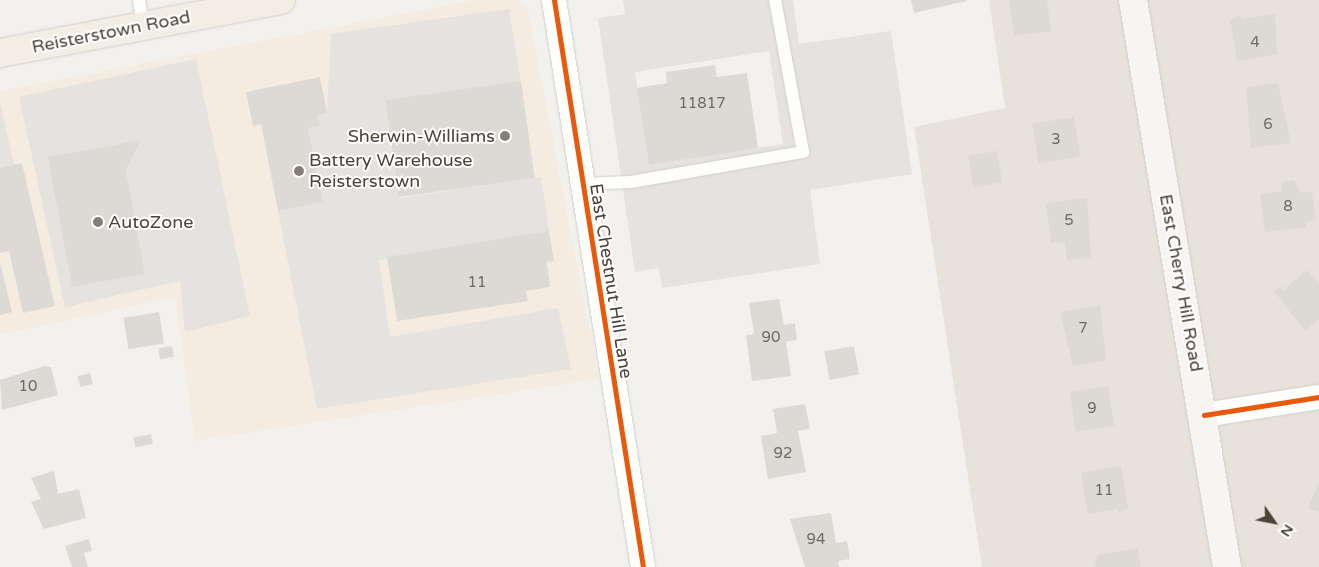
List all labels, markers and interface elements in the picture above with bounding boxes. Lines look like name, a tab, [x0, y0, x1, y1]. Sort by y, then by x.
street label: Reisterstown Road	[30, 6, 192, 58]
house number: 4	[1250, 34, 1260, 52]
house number: 11817	[678, 95, 726, 113]
house number: 6	[1263, 116, 1273, 134]
place label: Sherwin-Williams	[348, 125, 495, 147]
marker: Sherwin-Williams	[499, 130, 511, 142]
house number: 3	[1051, 131, 1061, 149]
place label: Battery Warehouse Reisterstown	[309, 150, 473, 192]
marker: Battery Warehouse Reisterstown	[293, 165, 305, 177]
street label: East Chestnut Hill Lane	[585, 182, 637, 380]
street label: East Cherry Hill Road	[1155, 192, 1207, 374]
house number: 8	[1283, 198, 1293, 216]
place label: AutoZone	[108, 211, 193, 233]
house number: 5	[1064, 212, 1074, 230]
marker: AutoZone	[92, 216, 104, 228]
house number: 11	[468, 274, 486, 292]
house number: 7	[1078, 320, 1088, 338]
house number: 90	[762, 329, 780, 347]
house number: 10	[19, 378, 37, 396]
house number: 9	[1087, 400, 1097, 418]
house number: 92	[774, 445, 792, 463]
house number: 11	[1095, 482, 1113, 500]
north arrow	[1249, 497, 1299, 547]
text: N	[1277, 521, 1297, 540]
house number: 94	[807, 531, 825, 549]

